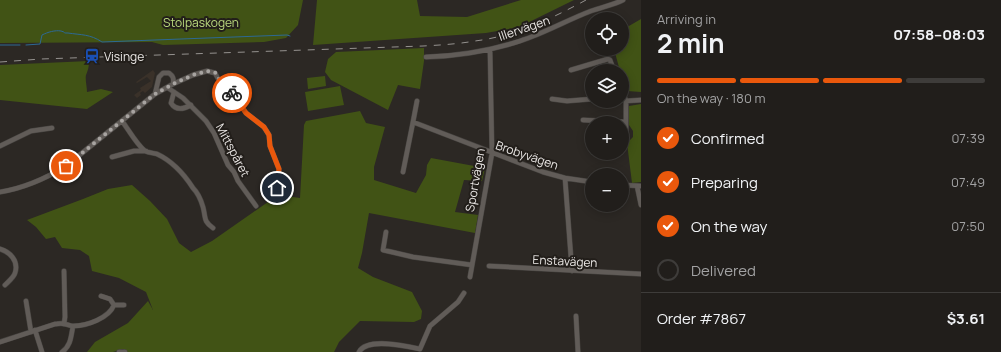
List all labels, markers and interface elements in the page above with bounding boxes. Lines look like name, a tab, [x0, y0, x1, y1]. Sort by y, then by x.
text: Arriving in	[657, 10, 716, 28]
street label: Illervägen	[496, 11, 552, 45]
map controls	[585, 12, 629, 212]
button: locate	[585, 12, 629, 56]
park label: Stolpaskogen	[163, 14, 239, 31]
text: 07:58–08:03	[893, 24, 985, 45]
text: 2 min	[657, 25, 725, 61]
station icon: Visinge	[83, 47, 101, 65]
place label: Visinge	[104, 48, 144, 65]
button: layers	[585, 64, 629, 108]
courier	[212, 73, 252, 113]
icon: bike	[221, 82, 243, 104]
text: On the way · 180 m	[657, 89, 765, 107]
button: +	[585, 116, 629, 160]
street label: Mittspåret	[212, 120, 254, 180]
icon: check	[657, 127, 679, 149]
text: Confirmed	[691, 128, 764, 149]
text: 07:39	[951, 129, 985, 147]
street label: Brobyvägen	[493, 136, 561, 174]
street label: Sportvägen	[461, 147, 489, 213]
pin	[49, 149, 83, 183]
icon: bag	[55, 155, 77, 177]
button: −	[585, 168, 629, 212]
pin	[260, 171, 294, 205]
icon: check	[657, 171, 679, 193]
text: Preparing	[691, 172, 758, 193]
text: 07:49	[951, 173, 985, 191]
icon: home	[266, 177, 288, 199]
icon: check	[657, 215, 679, 237]
text: On the way	[691, 216, 767, 237]
text: 07:50	[951, 217, 985, 235]
street label: Enstavägen	[532, 251, 598, 271]
text: Delivered	[691, 260, 756, 281]
text: Order #7867	[657, 308, 746, 329]
text: $3.61	[947, 308, 985, 329]

